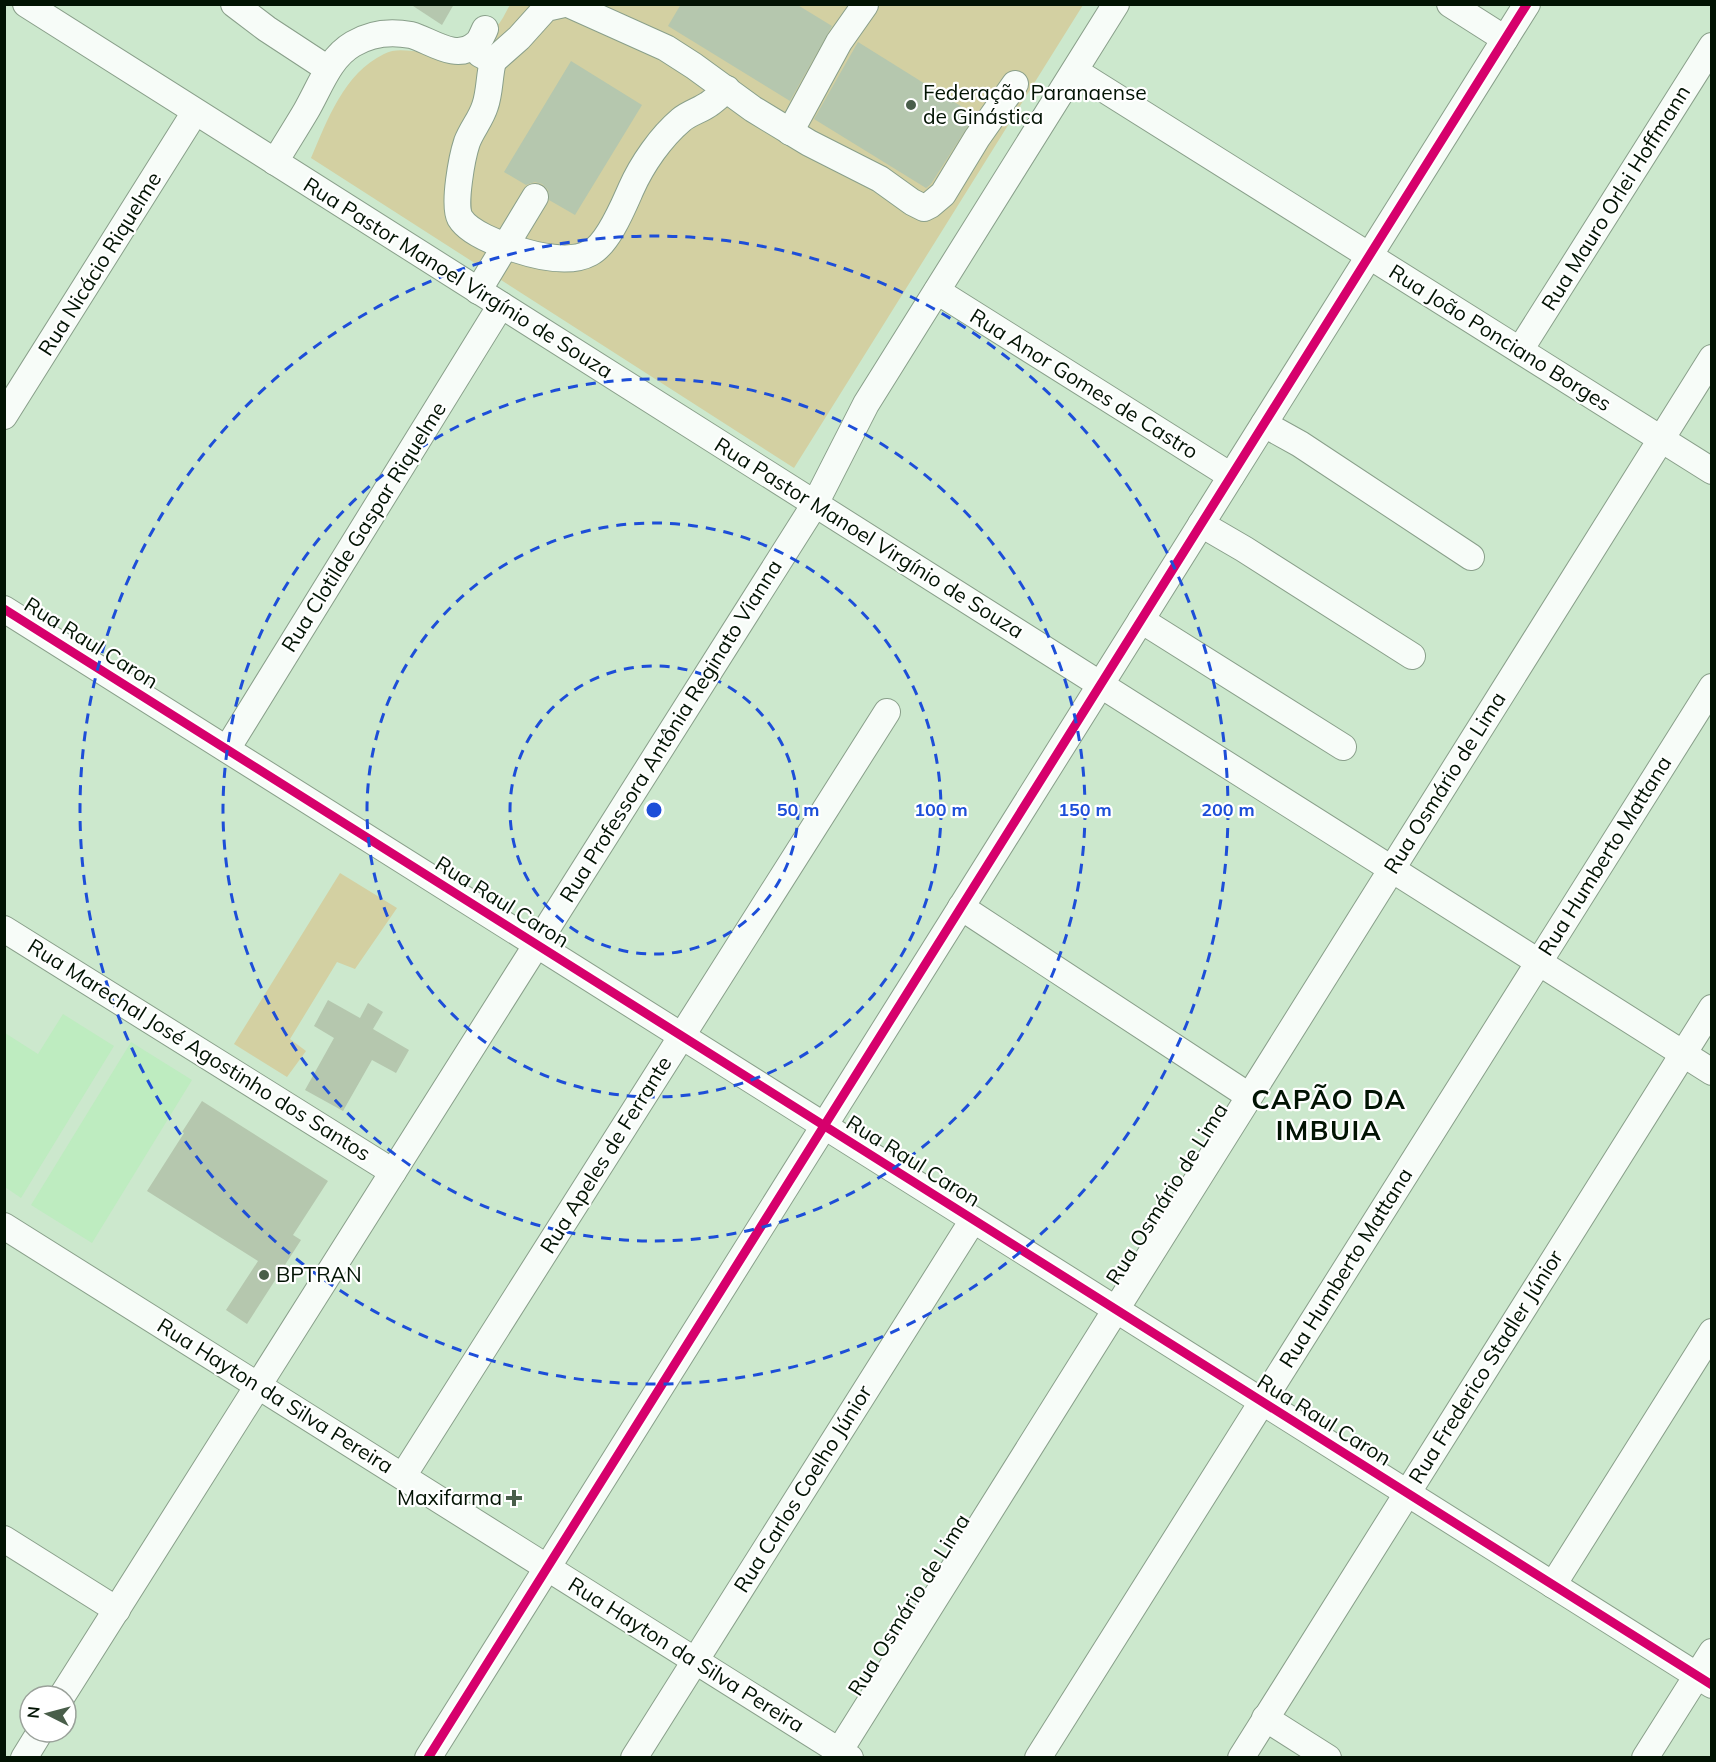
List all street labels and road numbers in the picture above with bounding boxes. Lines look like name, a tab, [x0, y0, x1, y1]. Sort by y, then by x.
street label: Rua Mauro Orlei Hoffmann	[1535, 80, 1695, 315]
street label: Rua Nicácio Riquelme	[32, 167, 166, 360]
street label: Rua Pastor Manoel Virgínio de Souza	[299, 171, 618, 383]
street label: Rua João Ponciano Borges	[1385, 258, 1616, 416]
street label: Rua Anor Gomes de Castro	[966, 302, 1203, 464]
street label: Rua Clotilde Gaspar Riquelme	[275, 397, 451, 656]
street label: Rua Pastor Manoel Virgínio de Souza	[710, 431, 1029, 643]
street label: Rua Professora Antônia Reginato Vianna	[553, 554, 787, 907]
street label: Rua Raul Caron	[20, 591, 163, 694]
street label: Rua Osmário de Lima	[1378, 687, 1511, 878]
street label: Rua Humberto Mattana	[1532, 751, 1676, 960]
street label: Rua Raul Caron	[431, 850, 574, 953]
street label: Rua Marechal José Agostinho dos Santos	[23, 932, 376, 1166]
street label: Rua Apeles de Ferrante	[534, 1051, 676, 1258]
street label: Rua Osmário de Lima	[1100, 1098, 1233, 1289]
street label: Rua Raul Caron	[842, 1109, 985, 1212]
street label: Rua Humberto Mattana	[1273, 1163, 1417, 1372]
street label: Rua Frederico Stadler Júnior	[1402, 1245, 1568, 1488]
street label: Rua Hayton da Silva Pereira	[153, 1312, 398, 1479]
street label: Rua Raul Caron	[1253, 1368, 1396, 1471]
street label: Rua Carlos Coelho Júnior	[728, 1380, 877, 1597]
street label: Rua Osmário de Lima	[842, 1509, 975, 1700]
street label: Rua Hayton da Silva Pereira	[564, 1571, 809, 1738]

